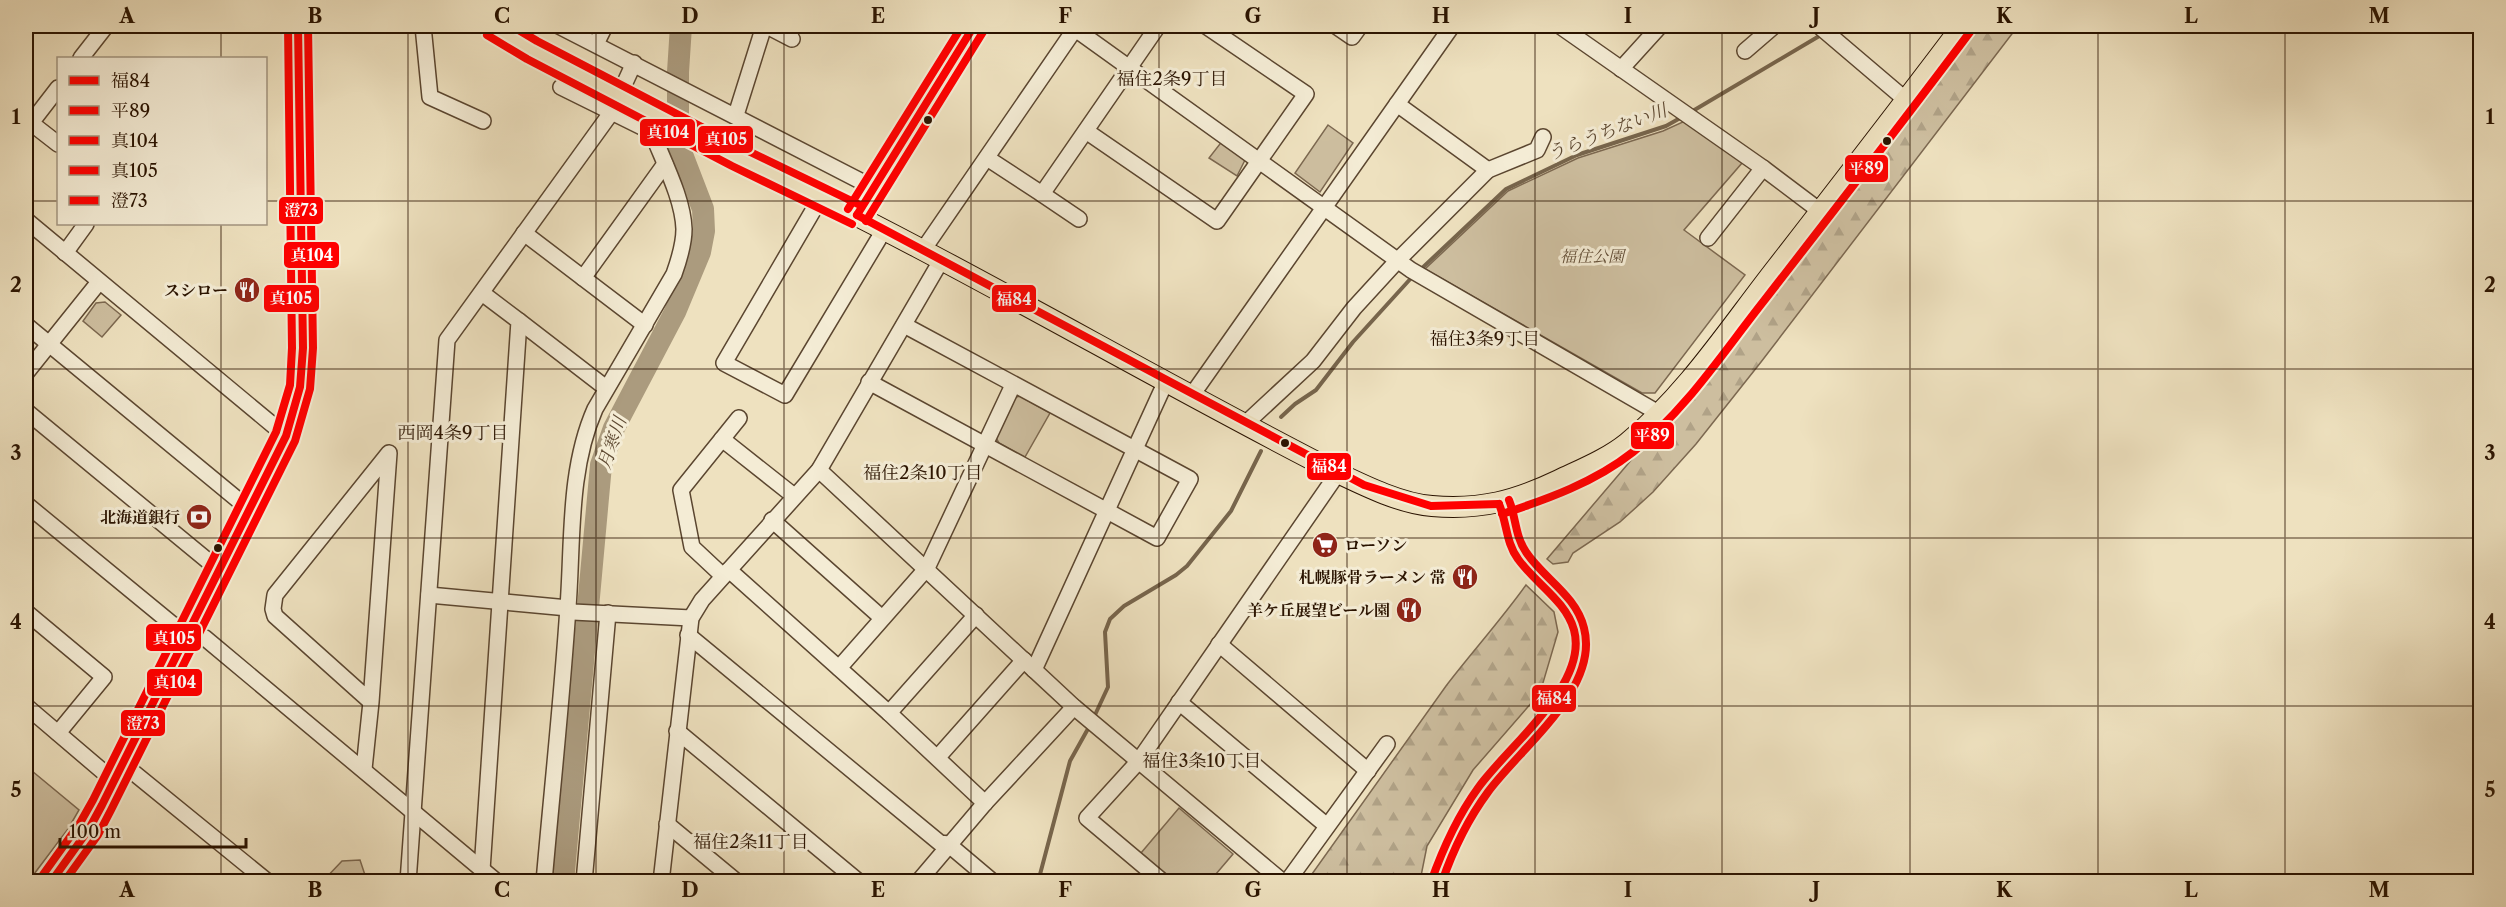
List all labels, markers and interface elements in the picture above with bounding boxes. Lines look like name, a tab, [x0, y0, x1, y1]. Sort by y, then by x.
text: A	[118, 4, 135, 28]
text: B	[308, 4, 323, 28]
text: C	[494, 4, 510, 28]
text: D	[681, 4, 699, 28]
text: E	[871, 4, 885, 28]
text: F	[1058, 4, 1072, 28]
text: G	[1245, 4, 1262, 28]
text: H	[1432, 4, 1450, 28]
text: I	[1624, 4, 1632, 28]
text: J	[1808, 4, 1820, 28]
text: K	[1996, 4, 2013, 28]
text: L	[2184, 4, 2198, 28]
text: M	[2368, 4, 2390, 28]
legend	[57, 57, 267, 225]
district label: 福住2条9丁目	[1117, 68, 1227, 90]
text: 福84	[111, 70, 150, 92]
water label: うらうちない川	[1544, 98, 1672, 165]
text: 平89	[111, 100, 150, 122]
text: 1	[12, 105, 21, 129]
text: 1	[2486, 105, 2495, 129]
unlabelled marker	[922, 114, 934, 126]
line badge: 真104	[639, 118, 696, 147]
text: 真104	[647, 122, 689, 142]
line badge: 真105	[697, 125, 754, 154]
text: 真105	[705, 129, 747, 149]
text: 真104	[111, 130, 158, 152]
unlabelled marker	[1881, 135, 1893, 147]
line badge: 平89	[1844, 154, 1889, 183]
text: 平89	[1848, 158, 1884, 178]
text: 真105	[111, 160, 158, 182]
text: 澄73	[111, 190, 148, 212]
line badge: 澄73	[278, 196, 324, 225]
text: 澄73	[284, 200, 318, 220]
line badge: 真104	[283, 241, 340, 269]
text: 真104	[291, 245, 333, 265]
park label: 福住公園	[1560, 246, 1627, 266]
text: 2	[10, 273, 22, 297]
text: 2	[2484, 273, 2496, 297]
restaurant icon: スシロー	[232, 275, 262, 305]
place label: スシロー	[164, 280, 228, 300]
line badge: 真105	[263, 284, 320, 313]
line badge: 福84	[991, 284, 1037, 313]
text: 真105	[270, 288, 312, 308]
text: 福84	[995, 289, 1032, 309]
district label: 福住3条9丁目	[1430, 328, 1540, 350]
water label: 月寒川	[593, 412, 632, 472]
line badge: 平89	[1630, 421, 1675, 450]
district label: 西岡4条9丁目	[398, 422, 508, 444]
text: 平89	[1634, 425, 1670, 445]
unlabelled marker	[1279, 437, 1291, 449]
text: 3	[10, 441, 22, 465]
text: 3	[2484, 441, 2496, 465]
line badge: 福84	[1306, 452, 1352, 481]
text: 福84	[1310, 456, 1347, 476]
district label: 福住2条10丁目	[863, 462, 983, 484]
bank icon: 北海道銀行	[184, 502, 214, 532]
place label: 北海道銀行	[100, 507, 180, 527]
supermarket icon: ローソン	[1310, 530, 1340, 560]
place label: ローソン	[1344, 535, 1407, 555]
unlabelled marker	[212, 542, 224, 554]
restaurant icon: 札幌豚骨ラーメン 常	[1450, 562, 1480, 592]
place label: 札幌豚骨ラーメン 常	[1299, 567, 1446, 587]
restaurant icon: 羊ケ丘展望ビール園	[1394, 595, 1424, 625]
place label: 羊ケ丘展望ビール園	[1247, 600, 1390, 620]
text: 4	[10, 610, 22, 634]
text: 4	[2484, 610, 2496, 634]
line badge: 真105	[145, 623, 202, 652]
text: 真105	[153, 628, 195, 648]
line badge: 真104	[146, 668, 203, 697]
text: 真104	[154, 672, 196, 692]
line badge: 福84	[1531, 684, 1577, 713]
text: 福84	[1535, 688, 1572, 708]
line badge: 澄73	[120, 709, 166, 737]
text: 澄73	[126, 713, 160, 733]
district label: 福住3条10丁目	[1143, 750, 1261, 772]
text: 5	[10, 778, 22, 802]
text: 5	[2484, 778, 2496, 802]
scale bar	[60, 811, 246, 849]
text: 100 m	[69, 821, 121, 843]
district label: 福住2条11丁目	[693, 831, 809, 853]
text: A	[118, 878, 135, 902]
text: B	[308, 878, 323, 902]
text: C	[494, 878, 510, 902]
text: D	[681, 878, 699, 902]
text: E	[871, 878, 885, 902]
text: F	[1058, 878, 1072, 902]
text: G	[1245, 878, 1262, 902]
text: H	[1432, 878, 1450, 902]
text: I	[1624, 878, 1632, 902]
text: J	[1808, 878, 1820, 902]
text: K	[1996, 878, 2013, 902]
text: L	[2184, 878, 2198, 902]
text: M	[2368, 878, 2390, 902]

